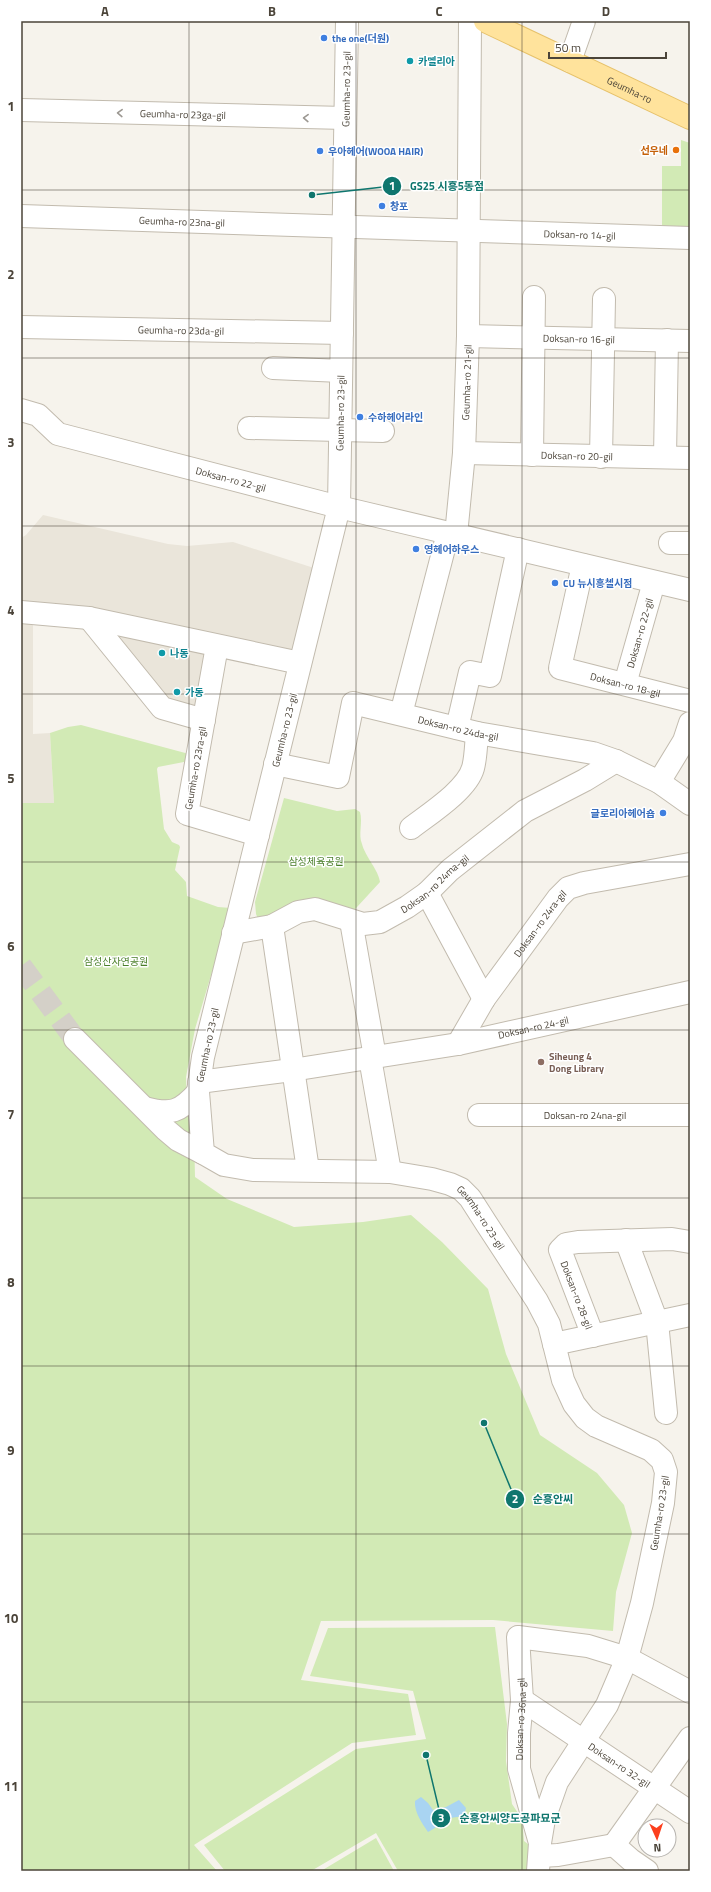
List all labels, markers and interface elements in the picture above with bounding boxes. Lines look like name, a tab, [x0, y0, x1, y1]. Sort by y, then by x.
text: A	[101, 1, 109, 21]
text: B	[268, 1, 276, 21]
text: C	[435, 1, 443, 21]
text: D	[602, 1, 610, 21]
place label: the one(더원)	[332, 31, 389, 46]
marker: the one(더원)	[319, 33, 329, 43]
scale bar	[549, 34, 666, 60]
text: 50 m	[555, 38, 581, 57]
street label: Geumha-ro 23-gil	[338, 51, 355, 127]
place label: 카멜리아	[418, 54, 456, 69]
marker: 카멜리아	[405, 56, 415, 66]
street label: Geumha-ro	[604, 73, 654, 107]
text: 1	[7, 96, 15, 116]
street label: Geumha-ro 23ga-gil	[140, 106, 226, 123]
one-way arrow	[117, 108, 123, 117]
one-way arrow	[303, 114, 309, 122]
place label: 선우네	[640, 143, 668, 158]
place label: 우아헤어(WOOA HAIR)	[328, 144, 423, 159]
marker: 선우네	[671, 145, 681, 155]
marker: 우아헤어(WOOA HAIR)	[315, 146, 325, 156]
callout: GS25 시흥5동점	[382, 174, 492, 197]
text: 1	[389, 176, 395, 195]
text: GS25 시흥5동점	[410, 178, 484, 194]
place label: 창포	[390, 199, 408, 214]
marker: 창포	[377, 201, 387, 211]
street label: Geumha-ro 23na-gil	[139, 213, 225, 231]
street label: Doksan-ro 14-gil	[543, 226, 616, 244]
text: 2	[7, 264, 15, 284]
street label: Geumha-ro 23da-gil	[138, 322, 224, 339]
street label: Doksan-ro 16-gil	[543, 331, 615, 347]
street label: Geumha-ro 21-gil	[458, 344, 476, 421]
street label: Geumha-ro 23-gil	[332, 375, 349, 451]
place label: 수하헤어라인	[368, 410, 423, 425]
marker: 수하헤어라인	[355, 412, 365, 422]
text: 3	[7, 432, 15, 452]
street label: Doksan-ro 20-gil	[541, 448, 613, 464]
street label: Doksan-ro 22-gil	[194, 463, 268, 496]
place label: 영헤어하우스	[424, 542, 479, 557]
marker: 영헤어하우스	[411, 544, 421, 554]
place label: CU 뉴시흥첼시점	[563, 576, 632, 591]
marker: CU 뉴시흥첼시점	[550, 578, 560, 588]
street label: Doksan-ro 22-gil	[623, 596, 657, 670]
text: 4	[7, 600, 15, 620]
place label: 나동	[170, 646, 188, 661]
marker: 나동	[157, 648, 167, 658]
street label: Doksan-ro 18-gil	[588, 669, 662, 701]
place label: 가동	[185, 685, 203, 700]
marker: 가동	[172, 687, 182, 697]
street label: Geumha-ro 23-gil	[268, 692, 301, 769]
street label: Doksan-ro 24da-gil	[416, 712, 500, 745]
street label: Geumha-ro 23ra-gil	[181, 725, 210, 811]
text: 5	[7, 768, 15, 788]
place label: 글로리아헤어숍	[591, 806, 655, 821]
marker: 글로리아헤어숍	[658, 808, 668, 818]
street label: Doksan-ro 24ma-gil	[398, 851, 472, 917]
park label: 삼성체육공원	[288, 854, 344, 869]
street label: Doksan-ro 24ra-gil	[510, 887, 570, 960]
text: 6	[7, 936, 15, 956]
park label: 삼성산자연공원	[84, 954, 148, 969]
street label: Geumha-ro 23-gil	[192, 1007, 223, 1084]
street label: Doksan-ro 24-gil	[497, 1012, 570, 1043]
place label: Siheung 4 Dong Library	[549, 1049, 604, 1076]
marker: Siheung 4 Dong Library	[536, 1057, 546, 1067]
text: 7	[7, 1104, 15, 1124]
street label: Doksan-ro 24na-gil	[544, 1108, 626, 1123]
street label: Geumha-ro 23-gil	[453, 1182, 508, 1253]
street label: Doksan-ro 28-gil	[557, 1259, 596, 1331]
text: 8	[7, 1272, 15, 1292]
text: 9	[7, 1440, 15, 1460]
street label: Geumha-ro 23-gil	[646, 1475, 673, 1552]
callout: 순흥안씨	[505, 1488, 581, 1511]
text: 2	[512, 1489, 518, 1508]
text: 순흥안씨	[533, 1491, 573, 1507]
text: 10	[4, 1608, 18, 1628]
street label: Doksan-ro 36na-gil	[512, 1677, 530, 1760]
street label: Doksan-ro 32-gil	[585, 1739, 653, 1792]
text: 11	[4, 1776, 18, 1796]
callout: 순흥안씨양도공파묘군	[431, 1806, 569, 1829]
text: 3	[438, 1808, 444, 1827]
text: 순흥안씨양도공파묘군	[459, 1810, 561, 1826]
north arrow	[637, 1818, 677, 1858]
text: N	[653, 1840, 662, 1856]

